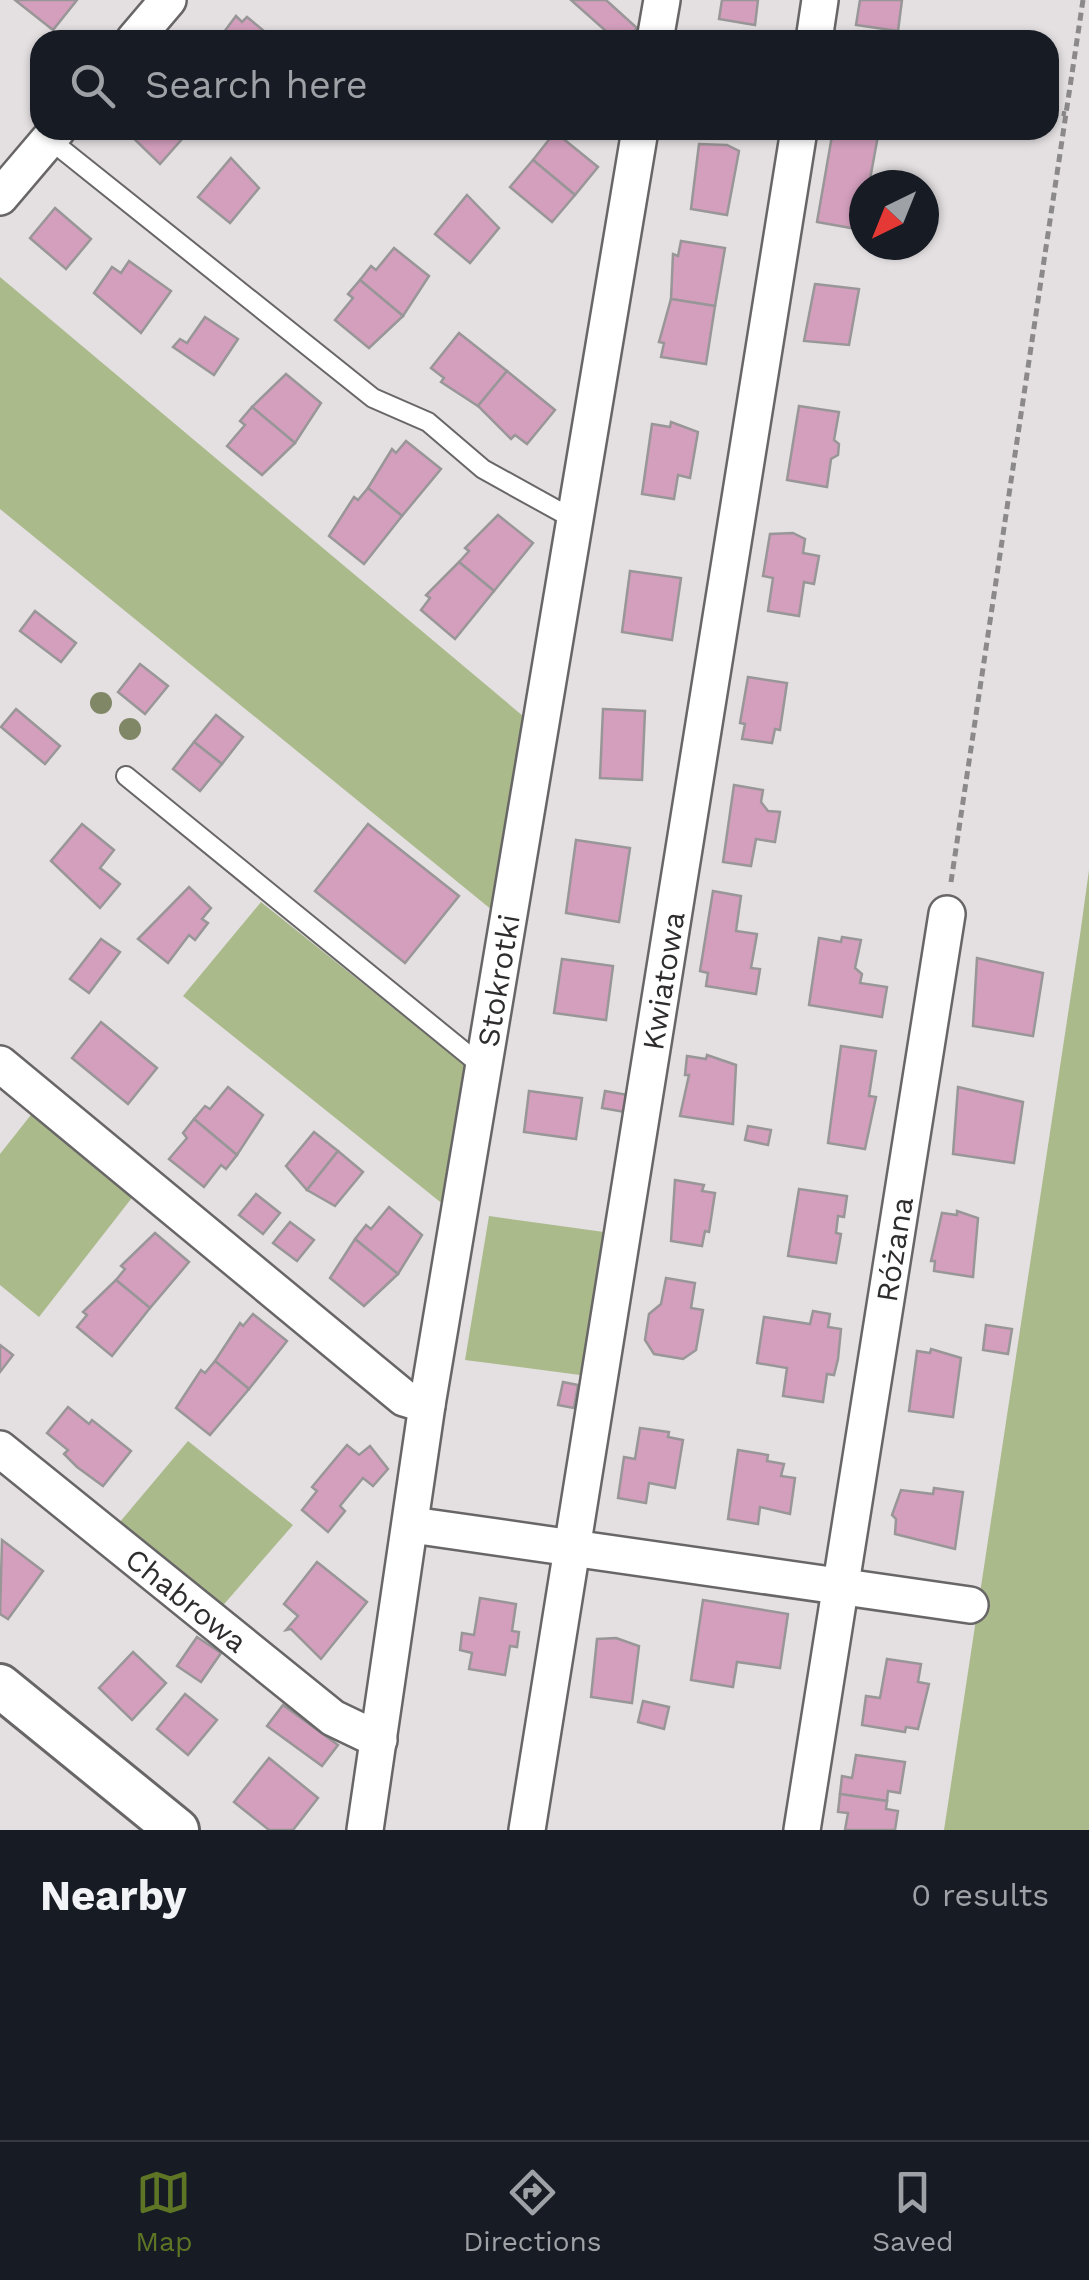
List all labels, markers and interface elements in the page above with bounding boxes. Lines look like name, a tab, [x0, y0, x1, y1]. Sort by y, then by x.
search box	[30, 30, 1059, 140]
icon: search	[65, 58, 120, 113]
text: Search here	[145, 63, 368, 107]
north arrow	[849, 170, 939, 260]
street label: Kwiatowa	[635, 909, 691, 1053]
street label: Stokrotki	[470, 911, 526, 1049]
street label: Różana	[868, 1194, 919, 1304]
street label: Chabrowa	[119, 1540, 254, 1659]
text: Nearby	[40, 1871, 187, 1920]
text: 0 results	[911, 1876, 1049, 1914]
tab: Map	[135, 2165, 193, 2258]
tab: Directions	[463, 2165, 602, 2258]
tab: Saved	[872, 2165, 954, 2258]

